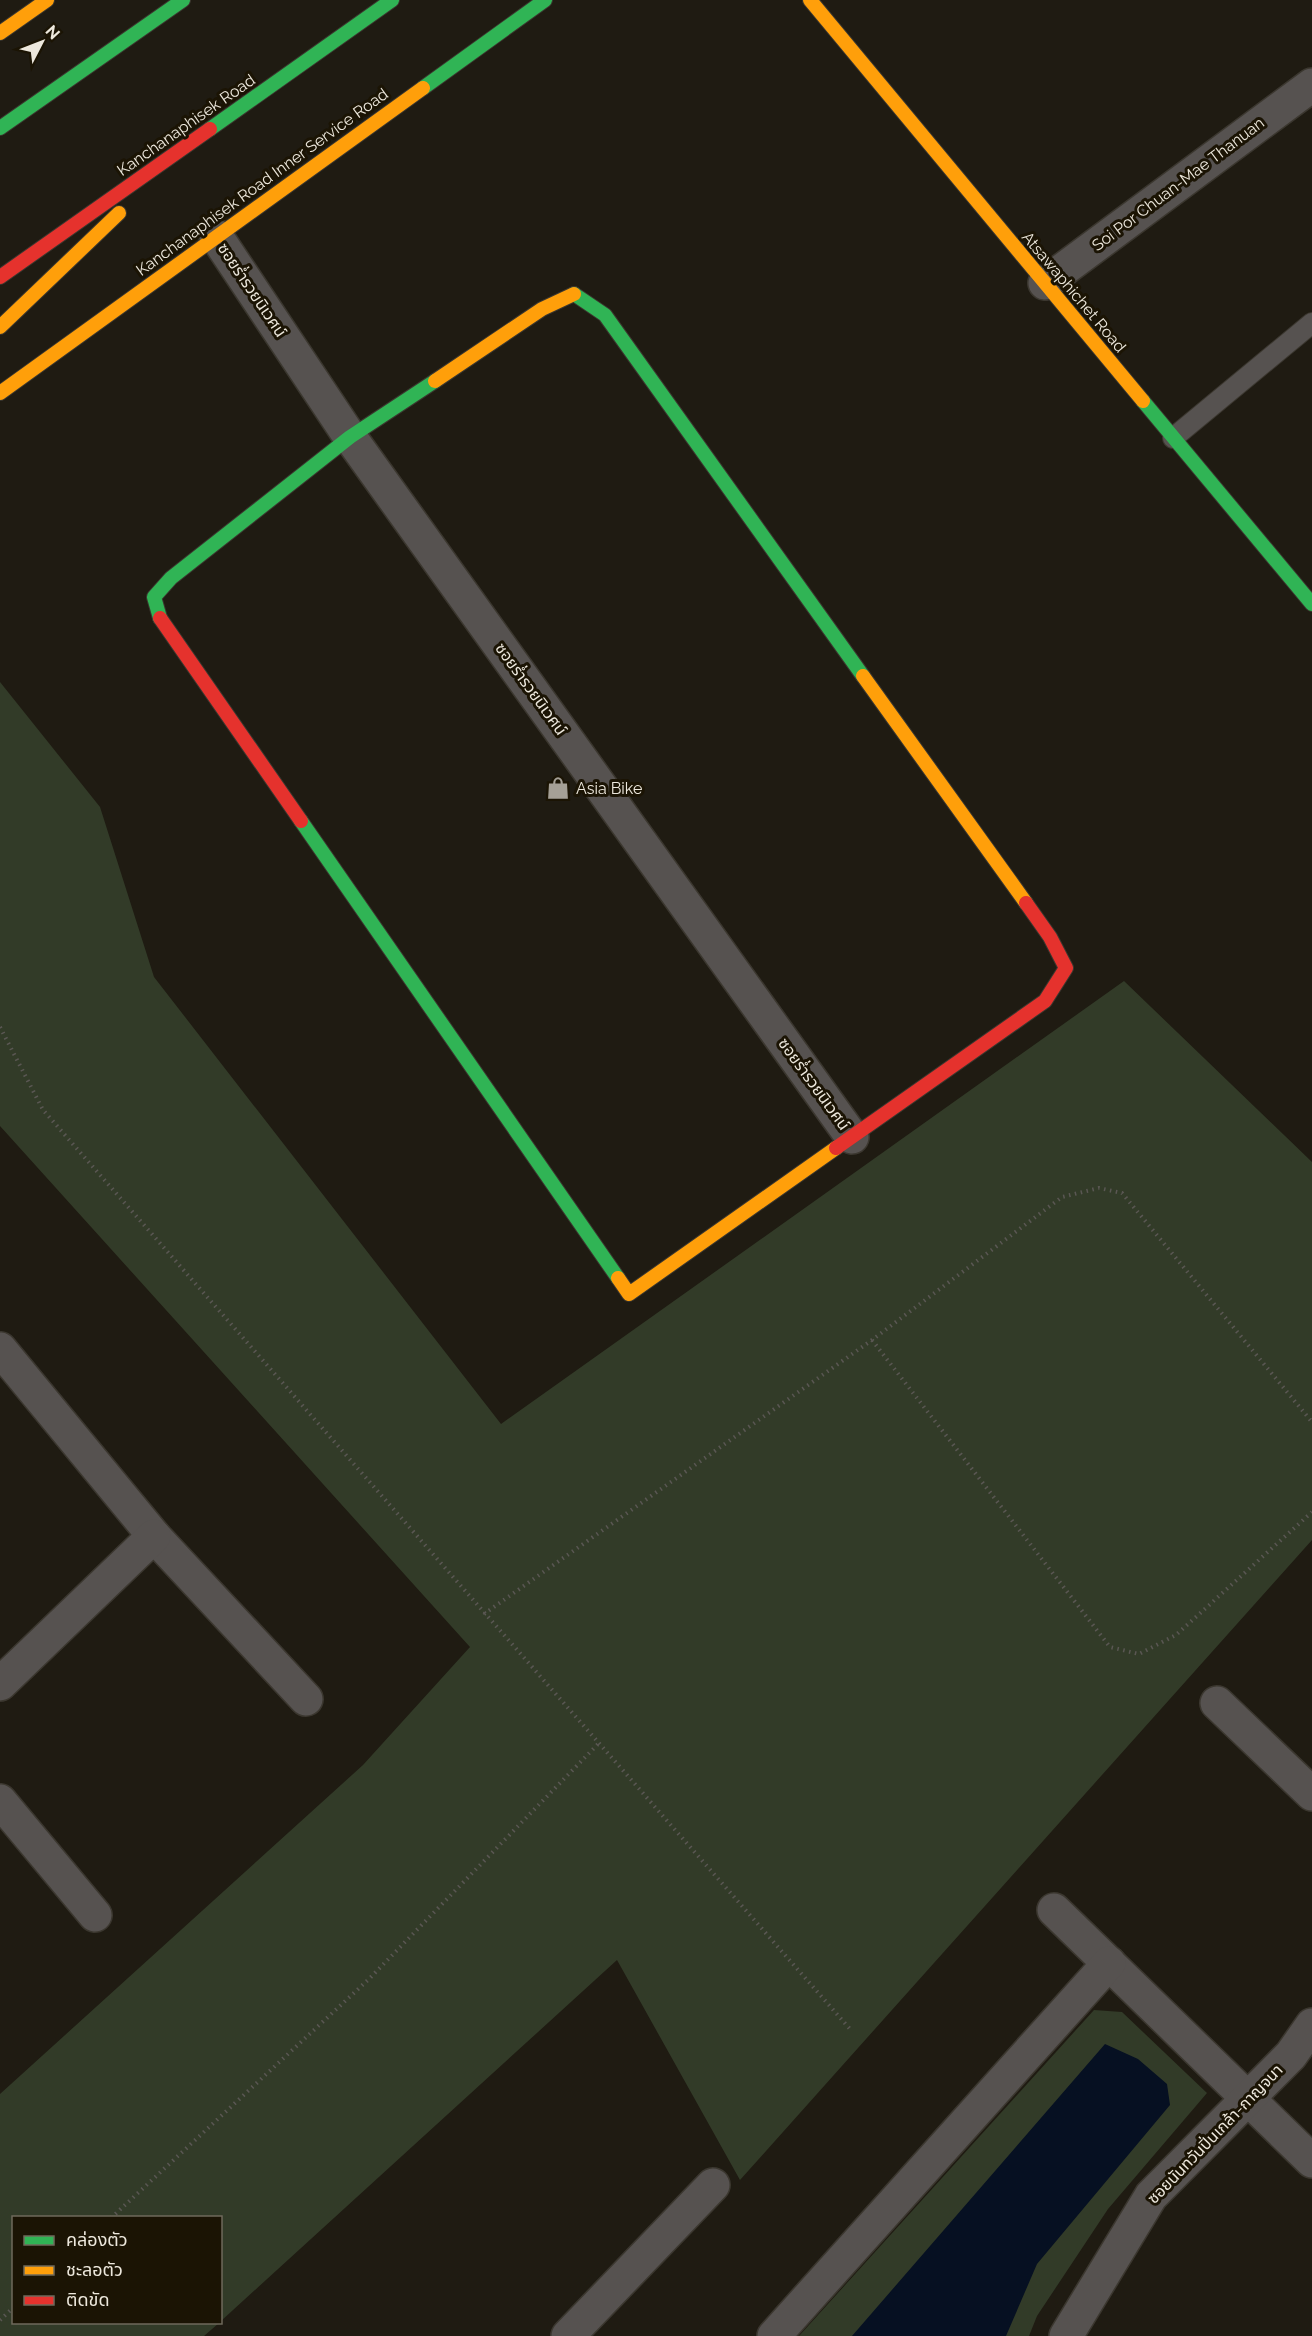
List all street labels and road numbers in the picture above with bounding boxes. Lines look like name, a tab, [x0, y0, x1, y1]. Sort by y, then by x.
street label: Kanchanaphisek Road	[113, 70, 259, 180]
street label: Kanchanaphisek Road Inner Service Road	[132, 84, 392, 280]
street label: Soi Por Chuan-Mae Thanuan	[1088, 113, 1268, 255]
street label: Atsawaphichet Road	[1018, 228, 1130, 356]
street label: ซอยร่ำรวยนิเวศน์	[214, 238, 292, 341]
street label: ซอยร่ำรวยนิเวศน์	[491, 638, 572, 739]
street label: ซอยร่ำรวยนิเวศน์	[774, 1033, 855, 1134]
street label: ซอยนันทวันปิ่นเกล้า-กาญจนา	[1143, 2060, 1287, 2208]

